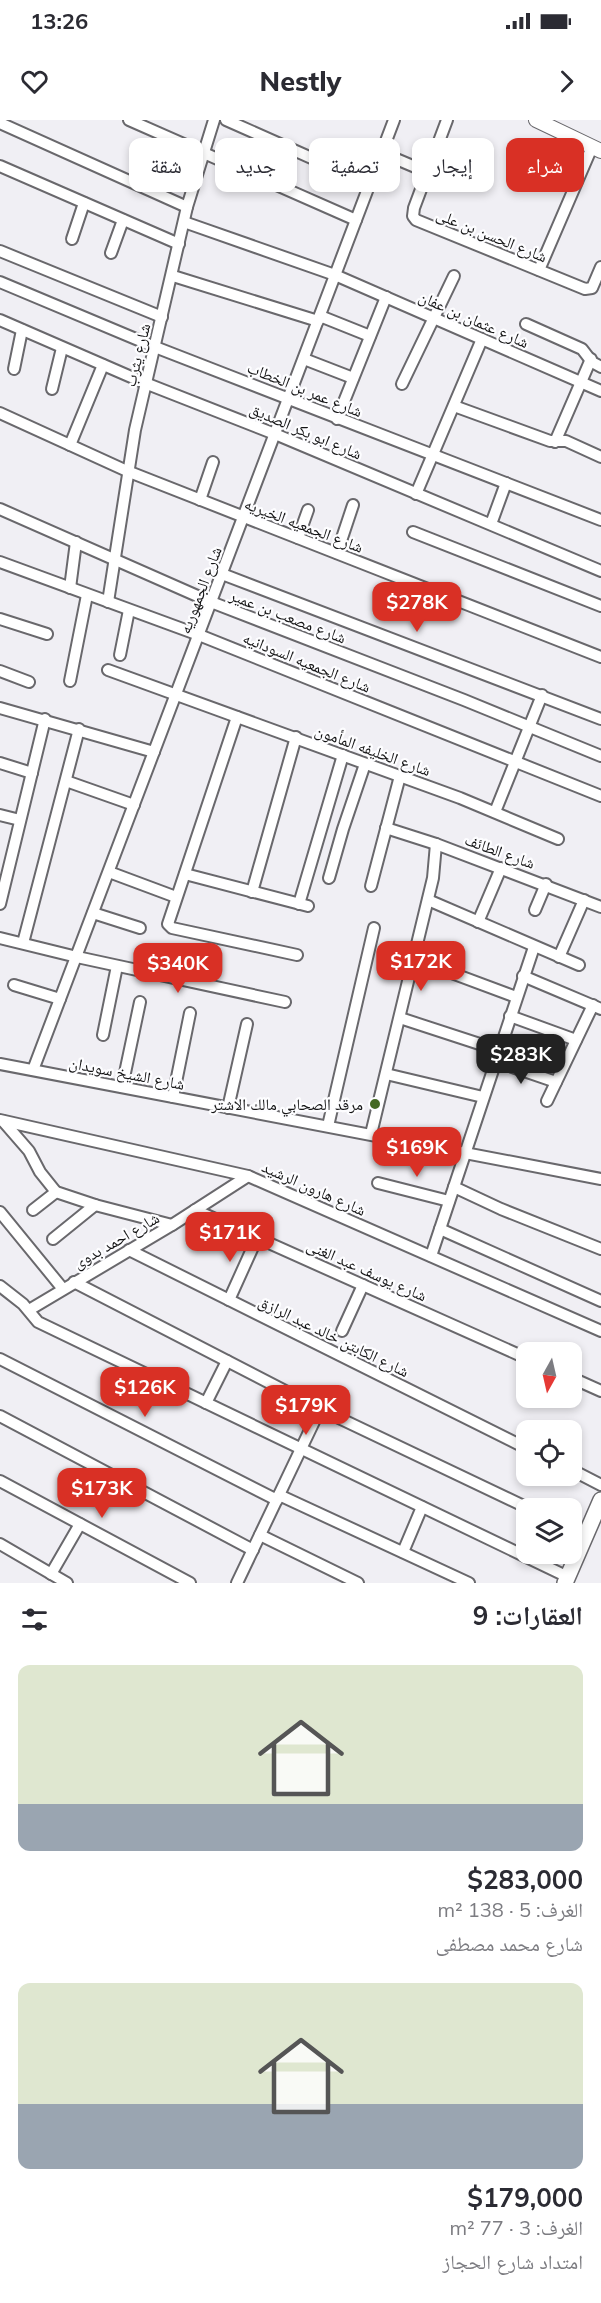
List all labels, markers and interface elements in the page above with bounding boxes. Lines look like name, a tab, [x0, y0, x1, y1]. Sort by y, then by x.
text: 13:26	[30, 7, 88, 35]
text: Nestly	[260, 64, 341, 98]
icon: heart	[18, 65, 51, 98]
icon: forward	[550, 65, 583, 98]
chip: شقة	[129, 138, 203, 192]
chip: جديد	[215, 138, 297, 192]
chip: تصفية	[309, 138, 400, 192]
chip: إيجار	[412, 138, 494, 192]
chip: شراء	[506, 138, 584, 192]
street label: شارع الحسن بن على	[433, 204, 550, 267]
street label: شارع عثمان بن عفان	[415, 286, 532, 353]
street label: شارع يثرب	[119, 321, 155, 389]
street label: شارع عمر بن الخطاب	[244, 357, 365, 422]
street label: شارع ابو بكر الصديق	[247, 398, 365, 465]
street label: شارع الجمعيه الخيريه	[241, 493, 366, 558]
street label: شارع الجمهوريه	[174, 544, 227, 637]
pin: $278K	[375, 582, 459, 633]
street label: شارع مصعب بن عمير	[226, 584, 349, 648]
text: $278K	[386, 589, 448, 614]
street label: شارع الجمعيه السودانيه	[240, 627, 374, 698]
street label: شارع الخليفه المأمون	[312, 720, 434, 781]
street label: شارع الطائف	[462, 829, 538, 874]
pin: $172K	[379, 941, 463, 992]
pin: $340K	[136, 943, 220, 994]
text: $172K	[390, 948, 452, 973]
text: $340K	[147, 950, 209, 975]
pin: $283K	[479, 1034, 563, 1085]
text: $283K	[490, 1041, 552, 1066]
street label: شارع الشيخ سويدان	[67, 1052, 186, 1095]
place label: مرقد الصحابي مالك الاشتر	[210, 1094, 363, 1117]
marker: مرقد الصحابي مالك الاشتر	[368, 1097, 382, 1111]
pin: $169K	[375, 1127, 459, 1178]
text: $169K	[386, 1134, 448, 1159]
street label: شارع هارون الرشيد	[259, 1156, 369, 1221]
street label: شارع احمد بدوى	[69, 1207, 163, 1274]
pin: $171K	[188, 1212, 272, 1263]
text: $171K	[199, 1219, 261, 1244]
street label: شارع يوسف عبد الغنى	[303, 1235, 430, 1306]
street label: شارع الكابتن خالد عبد الرازق	[255, 1291, 412, 1382]
north arrow	[516, 1342, 582, 1408]
map controls	[516, 1342, 582, 1564]
pin: $126K	[103, 1367, 187, 1418]
text: $126K	[114, 1374, 176, 1399]
pin: $179K	[264, 1385, 348, 1436]
text: $179K	[275, 1392, 337, 1417]
button: locate	[516, 1420, 582, 1486]
pin: $173K	[60, 1468, 144, 1519]
text: $173K	[71, 1475, 133, 1500]
button: layers	[516, 1498, 582, 1564]
text: العقارات: 9	[473, 1599, 583, 1632]
icon: filters	[18, 1603, 51, 1636]
icon: home	[247, 1704, 355, 1812]
text: $283,000	[467, 1863, 583, 1896]
text: الغرف: 5 · 138 m²	[437, 1897, 583, 1922]
text: شارع محمد مصطفى	[436, 1931, 583, 1956]
icon: home	[247, 2022, 355, 2130]
text: $179,000	[467, 2181, 583, 2214]
text: الغرف: 3 · 77 m²	[449, 2215, 583, 2240]
text: امتداد شارع الحجاز	[443, 2249, 583, 2274]

